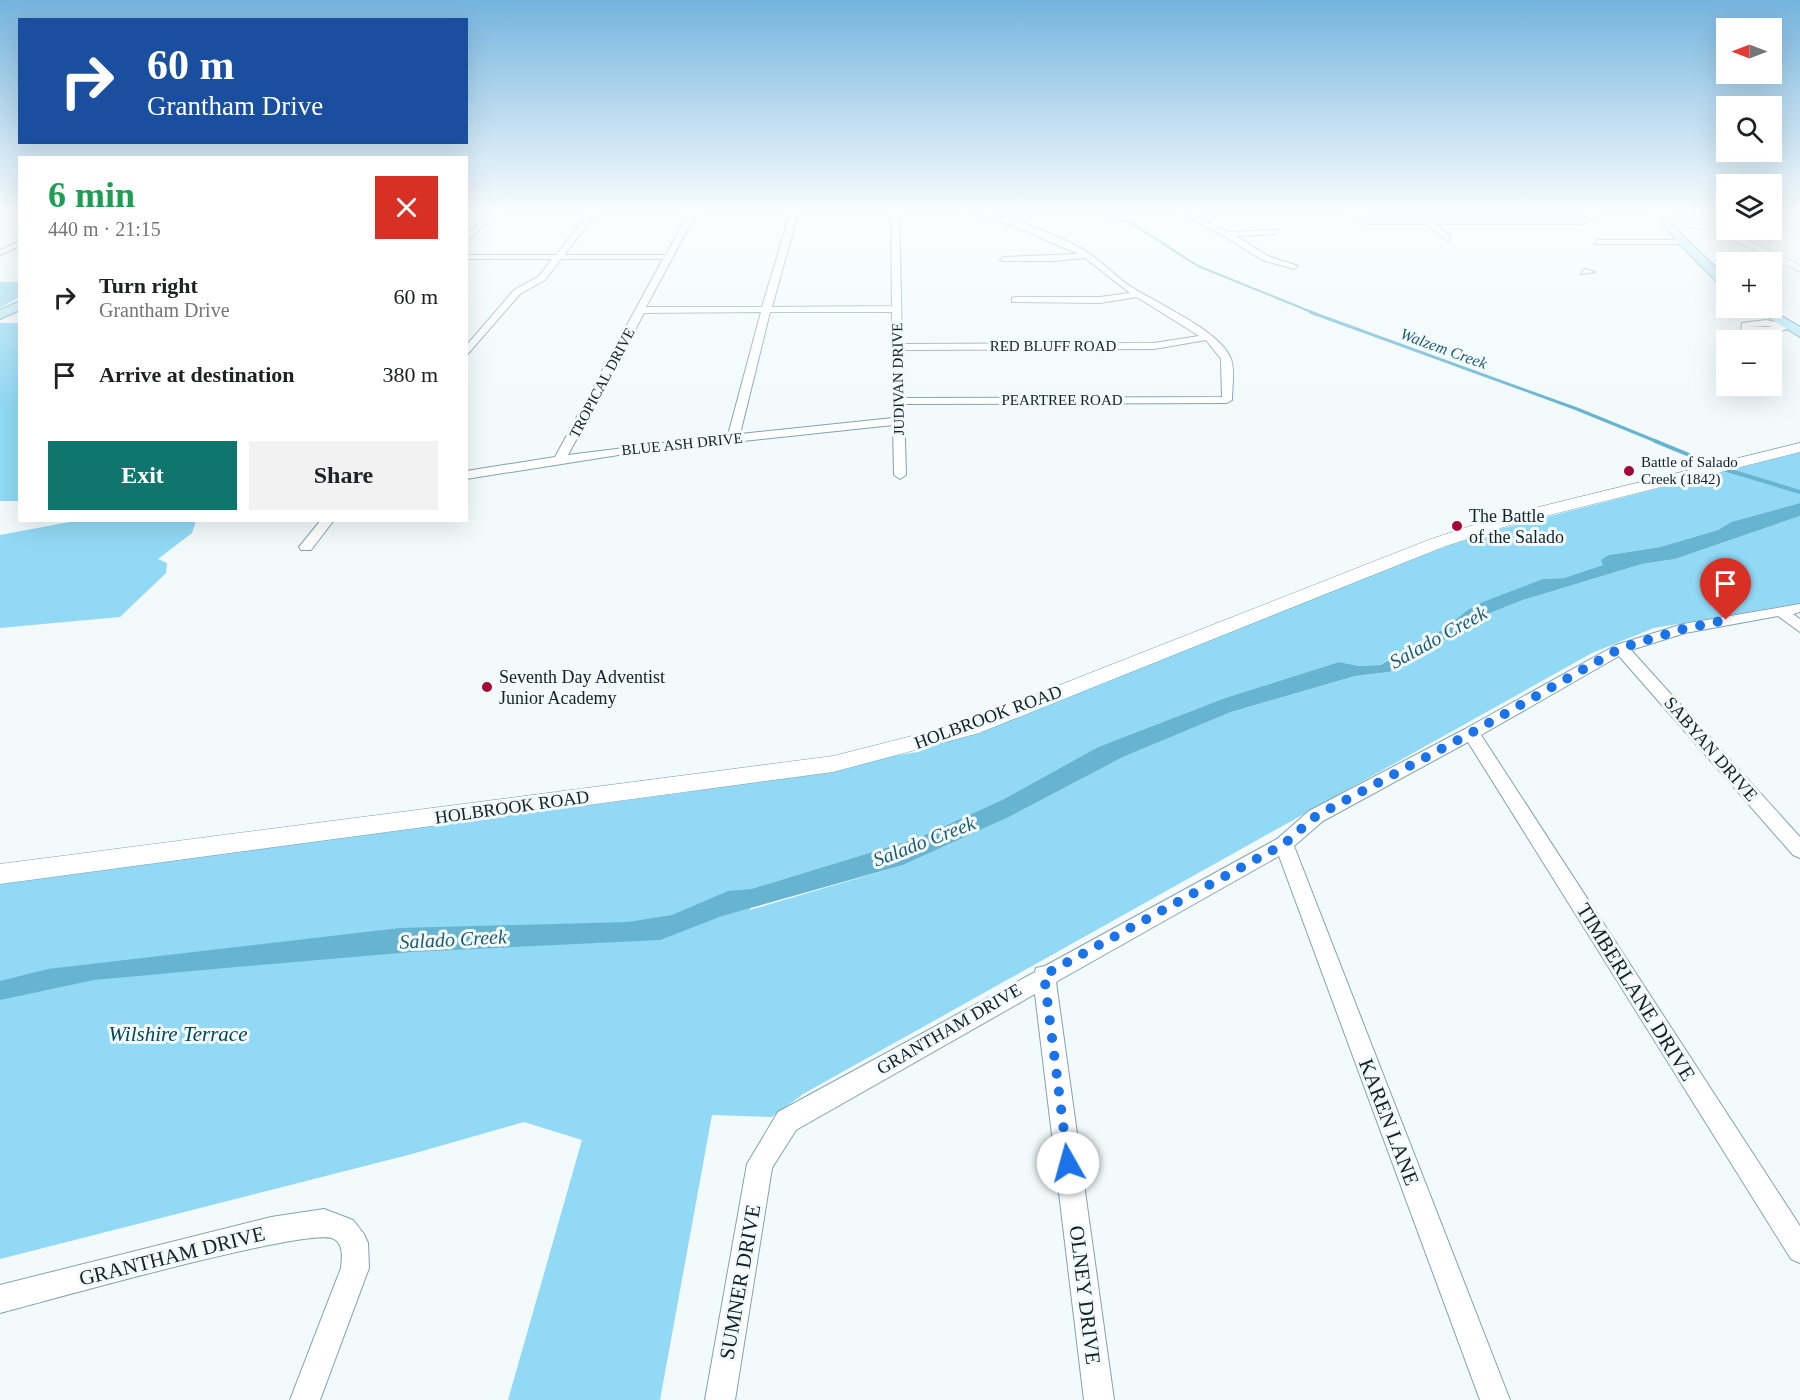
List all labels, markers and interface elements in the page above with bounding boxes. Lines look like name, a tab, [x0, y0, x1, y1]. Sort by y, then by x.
north arrow	[1716, 18, 1782, 84]
map controls	[1716, 18, 1782, 396]
icon: right	[48, 42, 126, 120]
text: 60 m	[147, 42, 235, 88]
text: Grantham Drive	[147, 91, 323, 121]
button: search	[1716, 96, 1782, 162]
button: layers	[1716, 174, 1782, 240]
text: 6 min	[48, 175, 135, 215]
button: close	[375, 176, 438, 239]
text: 440 m · 21:15	[48, 218, 161, 240]
button: +	[1716, 252, 1782, 318]
text: Turn right	[99, 273, 198, 298]
icon: right	[48, 281, 81, 314]
text: 60 m	[393, 284, 438, 309]
text: Grantham Drive	[99, 299, 230, 321]
street label: JUDIVAN DRIVE	[889, 323, 907, 435]
street label: TROPICAL DRIVE	[566, 325, 638, 441]
water label: Walzem Creek	[1398, 325, 1490, 372]
button: −	[1716, 330, 1782, 396]
street label: RED BLUFF ROAD	[990, 338, 1117, 354]
icon: arrive	[48, 359, 81, 392]
text: Arrive at destination	[99, 362, 295, 387]
text: 380 m	[382, 362, 438, 387]
street label: PEARTREE ROAD	[1001, 392, 1123, 408]
street label: BLUE ASH DRIVE	[621, 430, 743, 458]
button: Exit	[48, 441, 237, 510]
button: Share	[249, 441, 438, 510]
place label: Battle of Salado Creek (1842)	[1641, 454, 1738, 488]
marker: Battle of Salado Creek (1842)	[1622, 464, 1636, 478]
place label: The Battle of the Salado	[1469, 506, 1564, 547]
marker: The Battle of the Salado	[1450, 519, 1464, 533]
pin	[1700, 558, 1751, 620]
icon: arrive	[1709, 567, 1742, 600]
water label: Salado Creek	[1386, 601, 1491, 673]
place label: Seventh Day Adventist Junior Academy	[499, 667, 665, 708]
marker: Seventh Day Adventist Junior Academy	[480, 680, 494, 694]
street label: HOLBROOK ROAD	[912, 681, 1064, 753]
street label: SABYAN DRIVE	[1660, 693, 1762, 805]
street label: HOLBROOK ROAD	[434, 786, 590, 828]
water label: Salado Creek	[870, 811, 979, 871]
street label: TIMBERLANE DRIVE	[1572, 899, 1700, 1085]
water label: Salado Creek	[399, 925, 508, 953]
street label: GRANTHAM DRIVE	[873, 979, 1025, 1079]
park label: Wilshire Terrace	[108, 1022, 248, 1046]
street label: KAREN LANE	[1354, 1055, 1424, 1189]
position arrow	[1036, 1131, 1100, 1195]
street label: SUMNER DRIVE	[715, 1203, 765, 1361]
street label: GRANTHAM DRIVE	[77, 1221, 267, 1291]
street label: OLNEY DRIVE	[1065, 1224, 1105, 1366]

